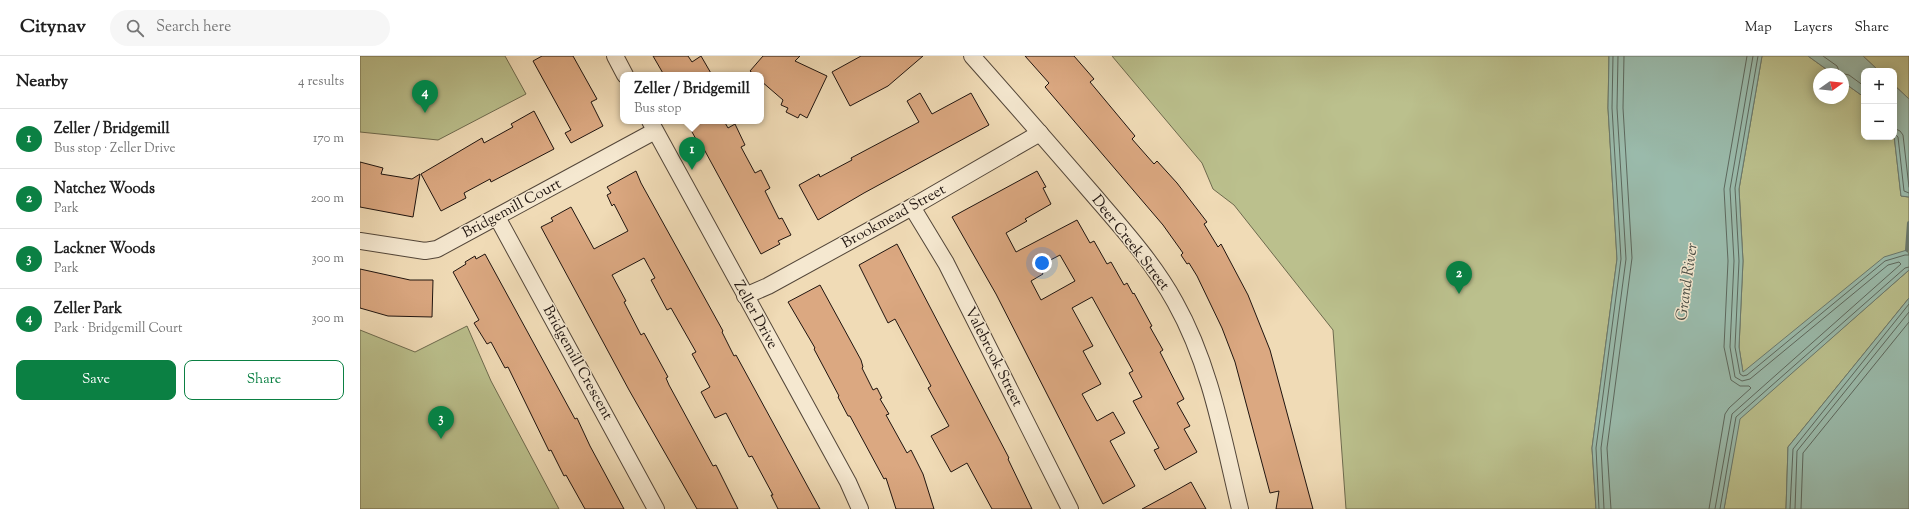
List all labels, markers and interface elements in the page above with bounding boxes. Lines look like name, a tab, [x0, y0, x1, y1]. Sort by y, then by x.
search box	[110, 10, 390, 46]
text: Citynav	[20, 14, 86, 41]
icon: search	[124, 17, 146, 39]
text: Search here	[156, 17, 231, 38]
text: Map	[1745, 18, 1772, 38]
text: Layers	[1794, 18, 1832, 38]
text: Share	[1854, 18, 1889, 38]
north arrow	[1813, 68, 1849, 104]
map controls	[1861, 68, 1897, 140]
button: +	[1861, 68, 1897, 104]
text: Nearby	[16, 70, 68, 94]
popup	[620, 72, 764, 124]
text: 4 results	[298, 73, 344, 91]
text: Zeller / Bridgemill	[634, 79, 750, 100]
pin: 4	[412, 80, 438, 113]
text: Bus stop	[634, 100, 681, 118]
button: −	[1861, 104, 1897, 140]
text: Zeller / Bridgemill	[54, 119, 170, 140]
text: 1	[27, 130, 31, 148]
text: 170 m	[313, 130, 344, 148]
pin: 1	[679, 137, 705, 170]
text: Bus stop · Zeller Drive	[54, 140, 176, 158]
street label: Bridgemill Court	[459, 174, 565, 244]
text: Natchez Woods	[54, 179, 155, 200]
street label: Brookmead Street	[838, 180, 950, 254]
text: 2	[26, 190, 32, 208]
text: 200 m	[311, 190, 344, 208]
street label: Deer Creek Street	[1086, 191, 1174, 295]
text: Park	[54, 200, 79, 218]
text: Lackner Woods	[54, 239, 155, 260]
water label: Grand River	[1671, 241, 1705, 322]
text: 3	[26, 250, 32, 268]
text: 300 m	[312, 250, 344, 268]
your location	[1032, 253, 1052, 273]
text: Park	[54, 260, 79, 278]
pin: 2	[1446, 261, 1472, 294]
street label: Zeller Drive	[728, 277, 782, 353]
text: Zeller Park	[54, 299, 122, 320]
street label: Bridgemill Crescent	[537, 302, 617, 424]
street label: Valebrook Street	[959, 304, 1027, 410]
text: 4	[26, 310, 32, 328]
text: 300 m	[312, 310, 344, 328]
text: Park · Bridgemill Court	[54, 320, 182, 338]
button: Save	[16, 360, 176, 400]
button: Share	[184, 360, 344, 400]
pin: 3	[428, 406, 454, 439]

